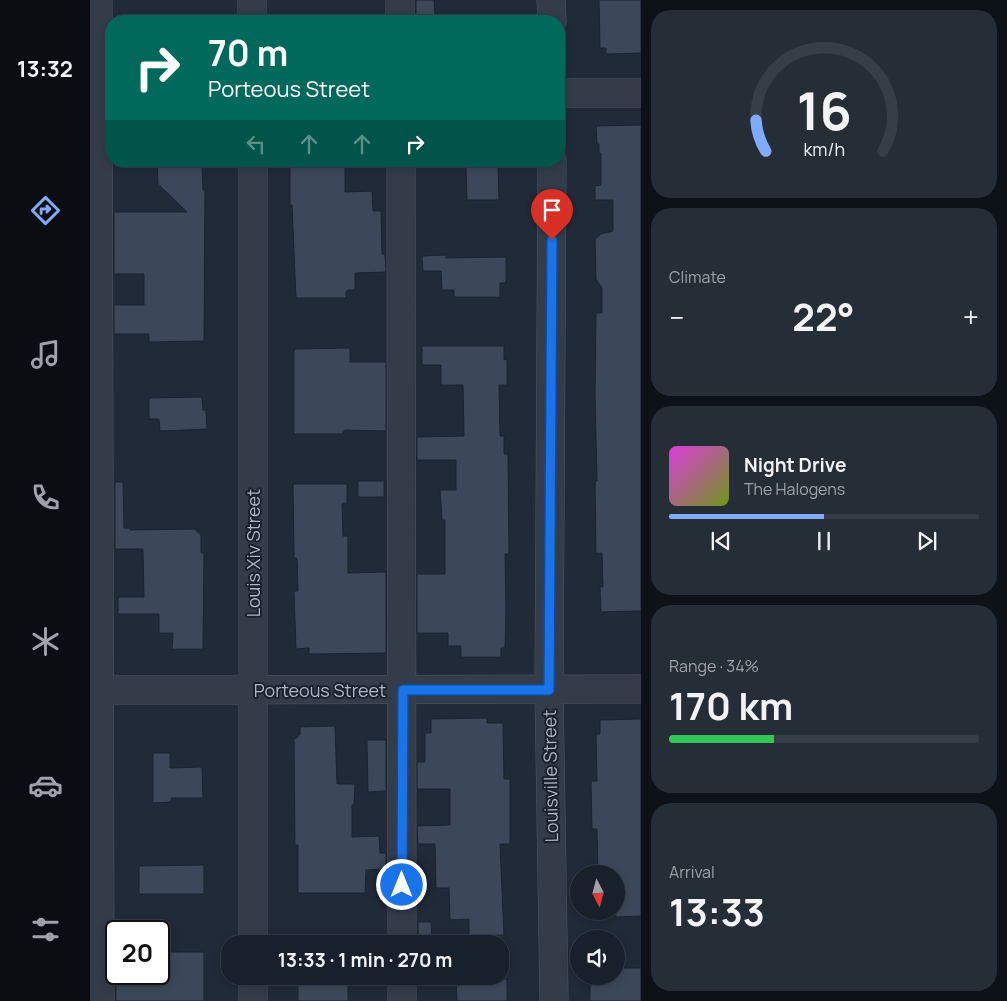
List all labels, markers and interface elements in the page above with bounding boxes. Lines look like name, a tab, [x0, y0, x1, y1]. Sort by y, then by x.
text: 70 m	[208, 29, 288, 77]
icon: right	[125, 35, 190, 100]
text: 13:32	[17, 54, 73, 84]
text: Porteous Street	[208, 74, 370, 104]
text: 16	[796, 75, 852, 146]
icon: left	[242, 130, 270, 158]
icon: ahead	[295, 130, 323, 158]
icon: ahead	[348, 130, 376, 158]
icon: right	[401, 130, 429, 158]
text: km/h	[803, 137, 845, 161]
pin	[531, 189, 573, 240]
icon: directions	[28, 193, 63, 228]
icon: arrive	[538, 196, 566, 224]
text: Climate	[669, 266, 726, 288]
text: 22°	[792, 290, 855, 342]
text: −	[669, 298, 684, 336]
text: +	[963, 298, 979, 336]
icon: music	[28, 337, 63, 372]
text: Night Drive	[744, 452, 846, 478]
text: The Halogens	[744, 478, 845, 500]
icon: phone	[28, 480, 63, 515]
street label: Louis Xiv Street	[241, 489, 265, 617]
icon: previous	[707, 527, 735, 555]
icon: pause	[810, 527, 838, 555]
icon: next	[913, 527, 941, 555]
icon: climate	[28, 624, 63, 659]
text: Range · 34%	[669, 655, 759, 677]
street label: Porteous Street	[254, 678, 386, 702]
text: 170 km	[669, 679, 793, 731]
street label: Louisville Street	[537, 710, 563, 842]
icon: car	[28, 768, 63, 803]
position arrow	[375, 858, 427, 910]
text: Arrival	[669, 861, 715, 883]
north arrow	[570, 865, 625, 920]
map controls	[570, 865, 625, 985]
text: 13:33	[669, 885, 765, 937]
icon: filters	[28, 912, 63, 947]
speed limit sign: 20	[105, 920, 170, 985]
button: sound	[570, 930, 625, 985]
text: 13:33 · 1 min · 270 m	[278, 947, 452, 973]

